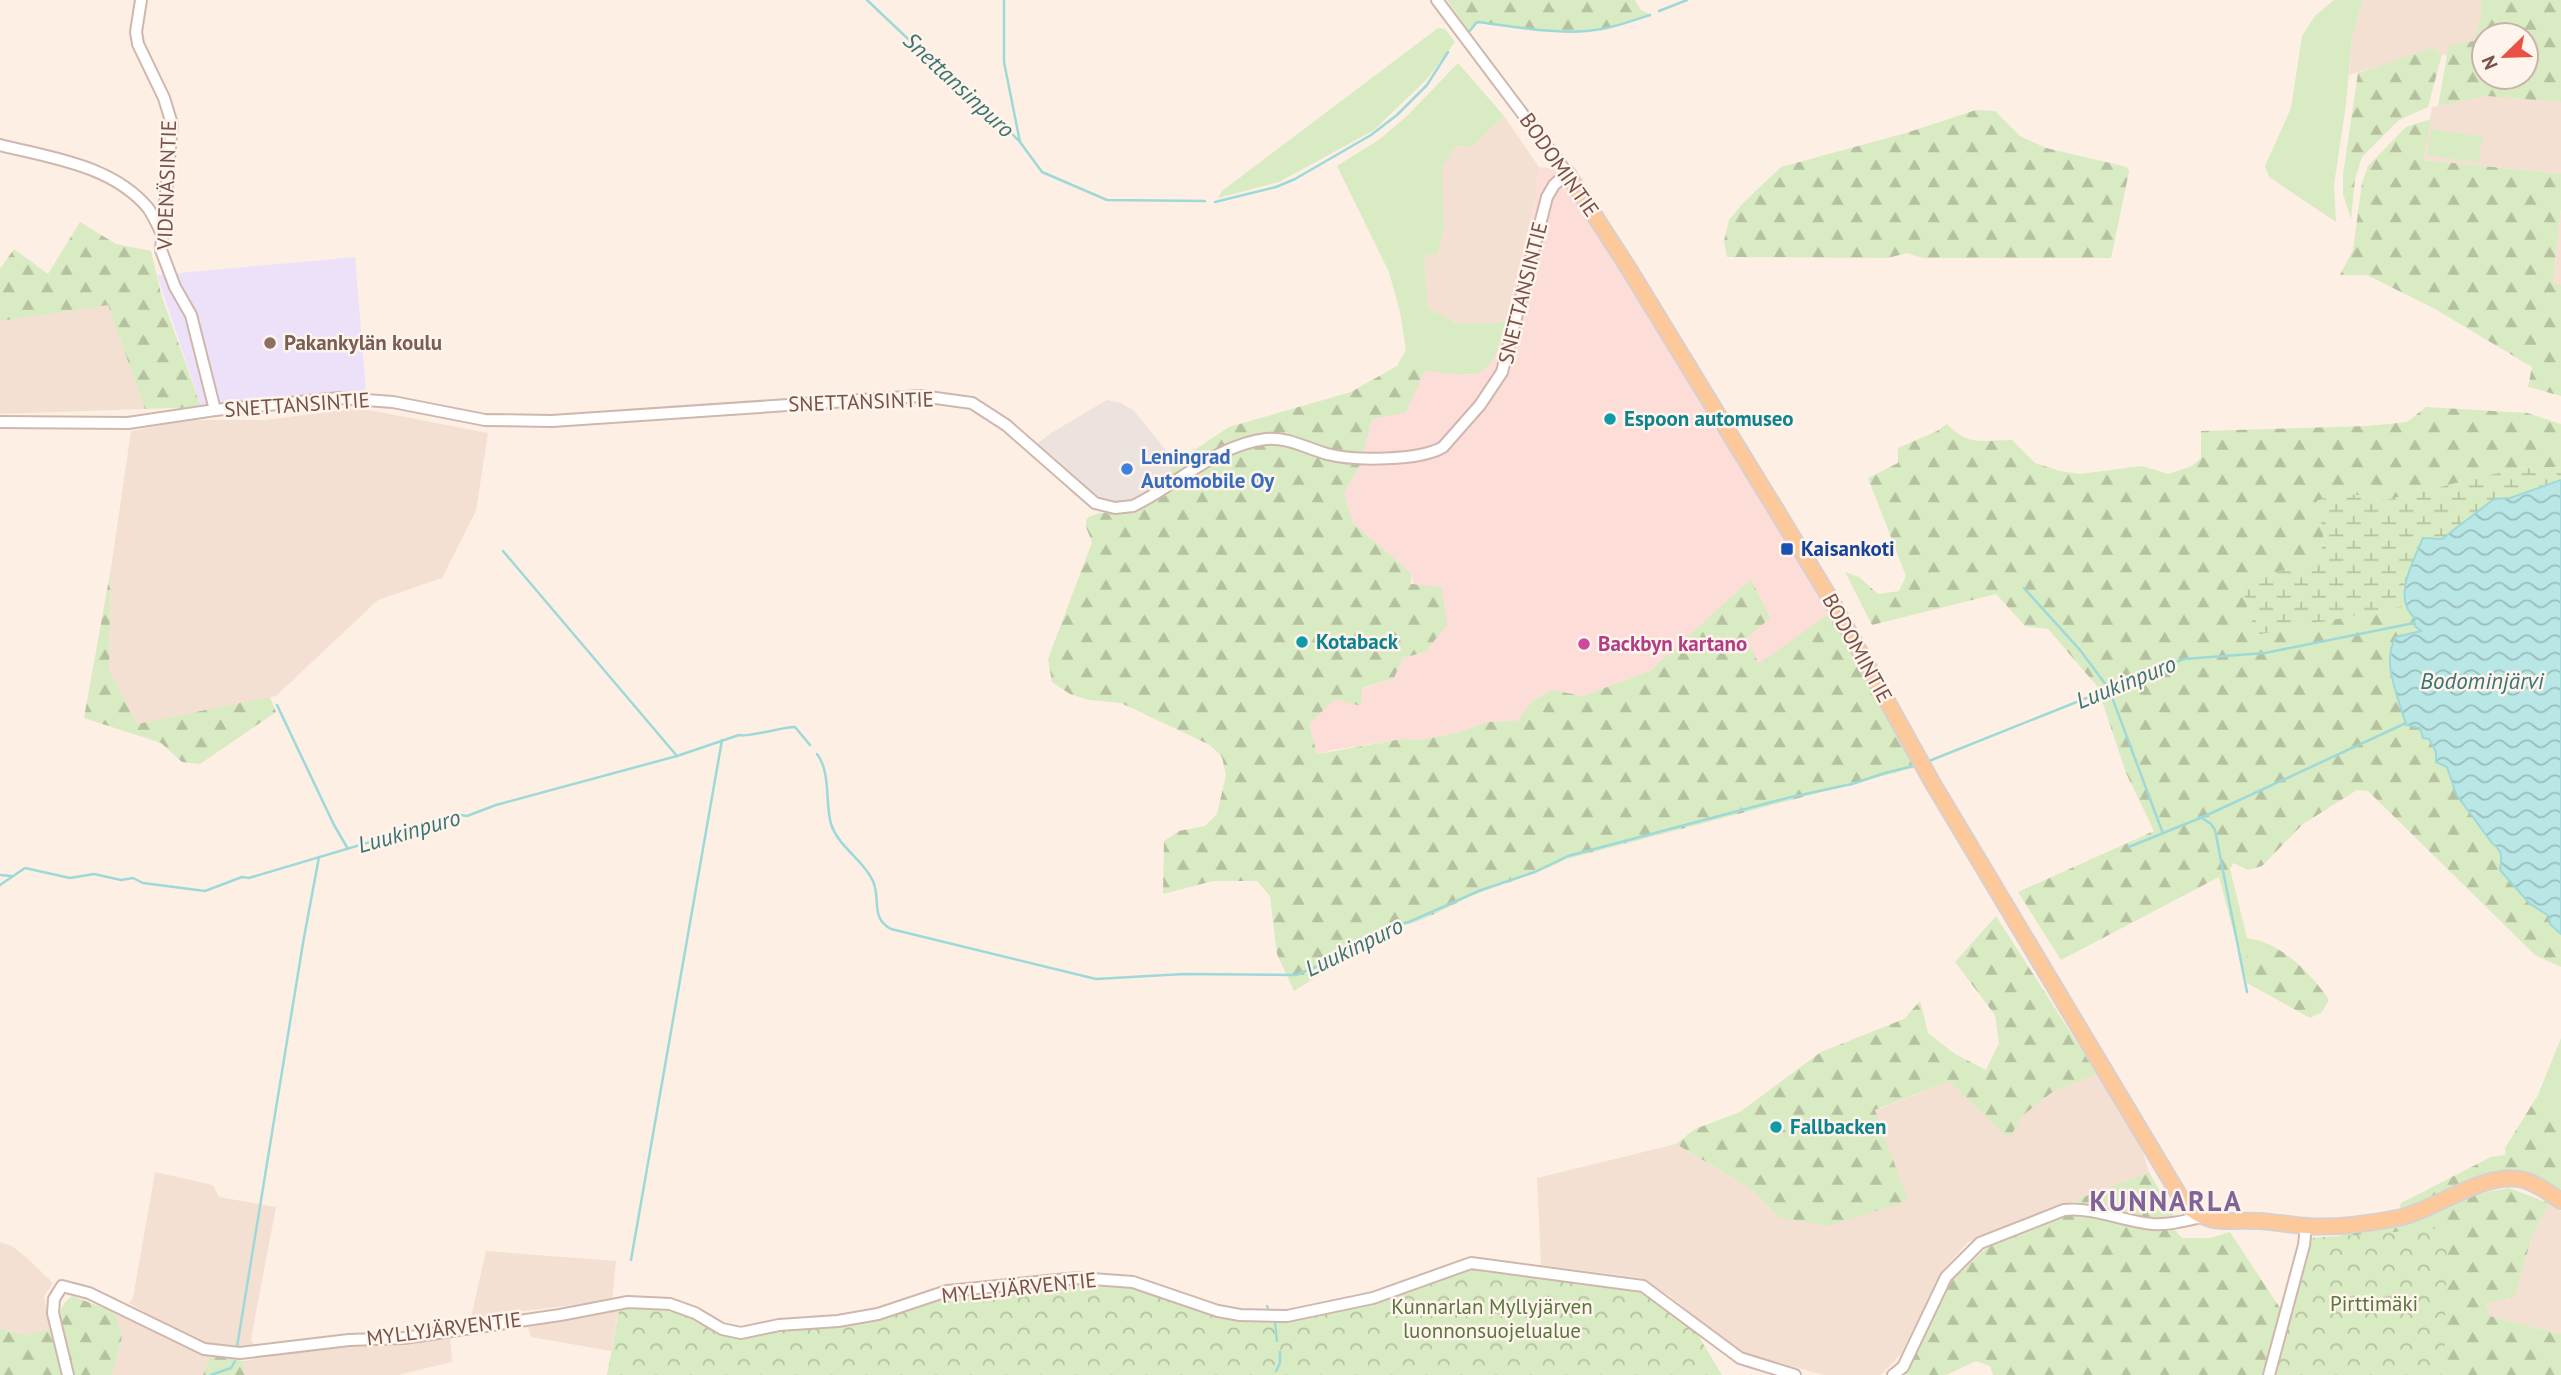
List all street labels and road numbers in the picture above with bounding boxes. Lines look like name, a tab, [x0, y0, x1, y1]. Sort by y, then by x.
street label: BODOMINTIE	[1514, 108, 1605, 222]
street label: VIDENÄSINTIE	[151, 120, 182, 251]
street label: SNETTANSINTIE	[1492, 219, 1553, 367]
street label: SNETTANSINTIE	[788, 385, 934, 418]
street label: SNETTANSINTIE	[223, 386, 371, 423]
street label: BODOMINTIE	[1816, 588, 1898, 707]
street label: MYLLYJÄRVENTIE	[940, 1266, 1098, 1309]
street label: MYLLYJÄRVENTIE	[365, 1306, 523, 1351]

